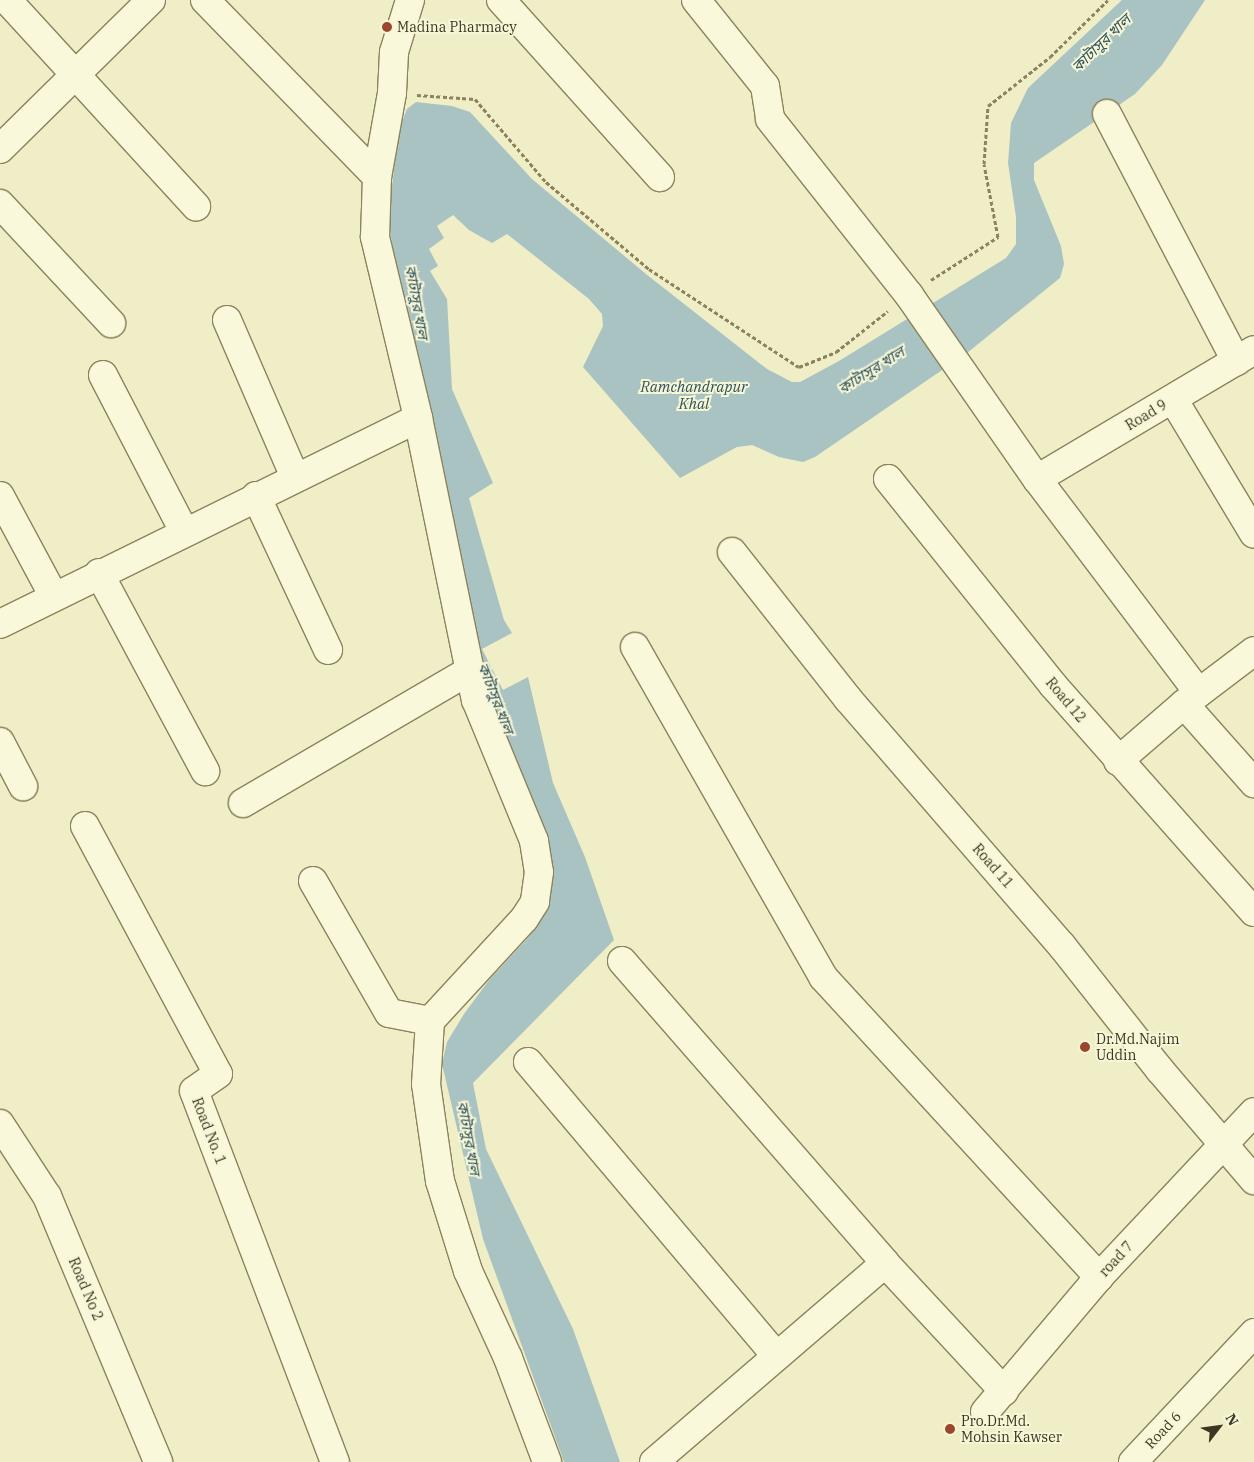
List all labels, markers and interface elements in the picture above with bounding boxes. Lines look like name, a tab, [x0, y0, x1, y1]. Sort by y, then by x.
water label: কাটাসুর খাল	[1068, 11, 1134, 75]
place label: Madina Pharmacy	[397, 19, 517, 35]
marker: Madina Pharmacy	[381, 21, 393, 33]
water label: কাটাসুর খাল	[402, 264, 432, 340]
water label: কাটাসুর খাল	[835, 343, 907, 397]
water label: Ramchandrapur Khal	[641, 377, 747, 412]
street label: Road 9	[1122, 396, 1170, 434]
water label: কাটাসুর খাল	[474, 660, 518, 736]
street label: Road 12	[1042, 674, 1090, 726]
street label: Road 11	[969, 840, 1017, 892]
place label: Dr.Md.Najim Uddin	[1096, 1031, 1180, 1064]
marker: Dr.Md.Najim Uddin	[1078, 1040, 1092, 1054]
street label: Road No. 1	[189, 1095, 229, 1167]
water label: কাটাসুর খাল	[454, 1100, 484, 1176]
street label: road 7	[1096, 1238, 1136, 1280]
street label: Road No 2	[65, 1255, 107, 1323]
north arrow	[1194, 1402, 1244, 1452]
street label: Road 6	[1141, 1408, 1185, 1452]
text: N	[1221, 1410, 1243, 1429]
place label: Pro.Dr.Md. Mohsin Kawser	[961, 1413, 1062, 1445]
marker: Pro.Dr.Md. Mohsin Kawser	[943, 1422, 957, 1436]

